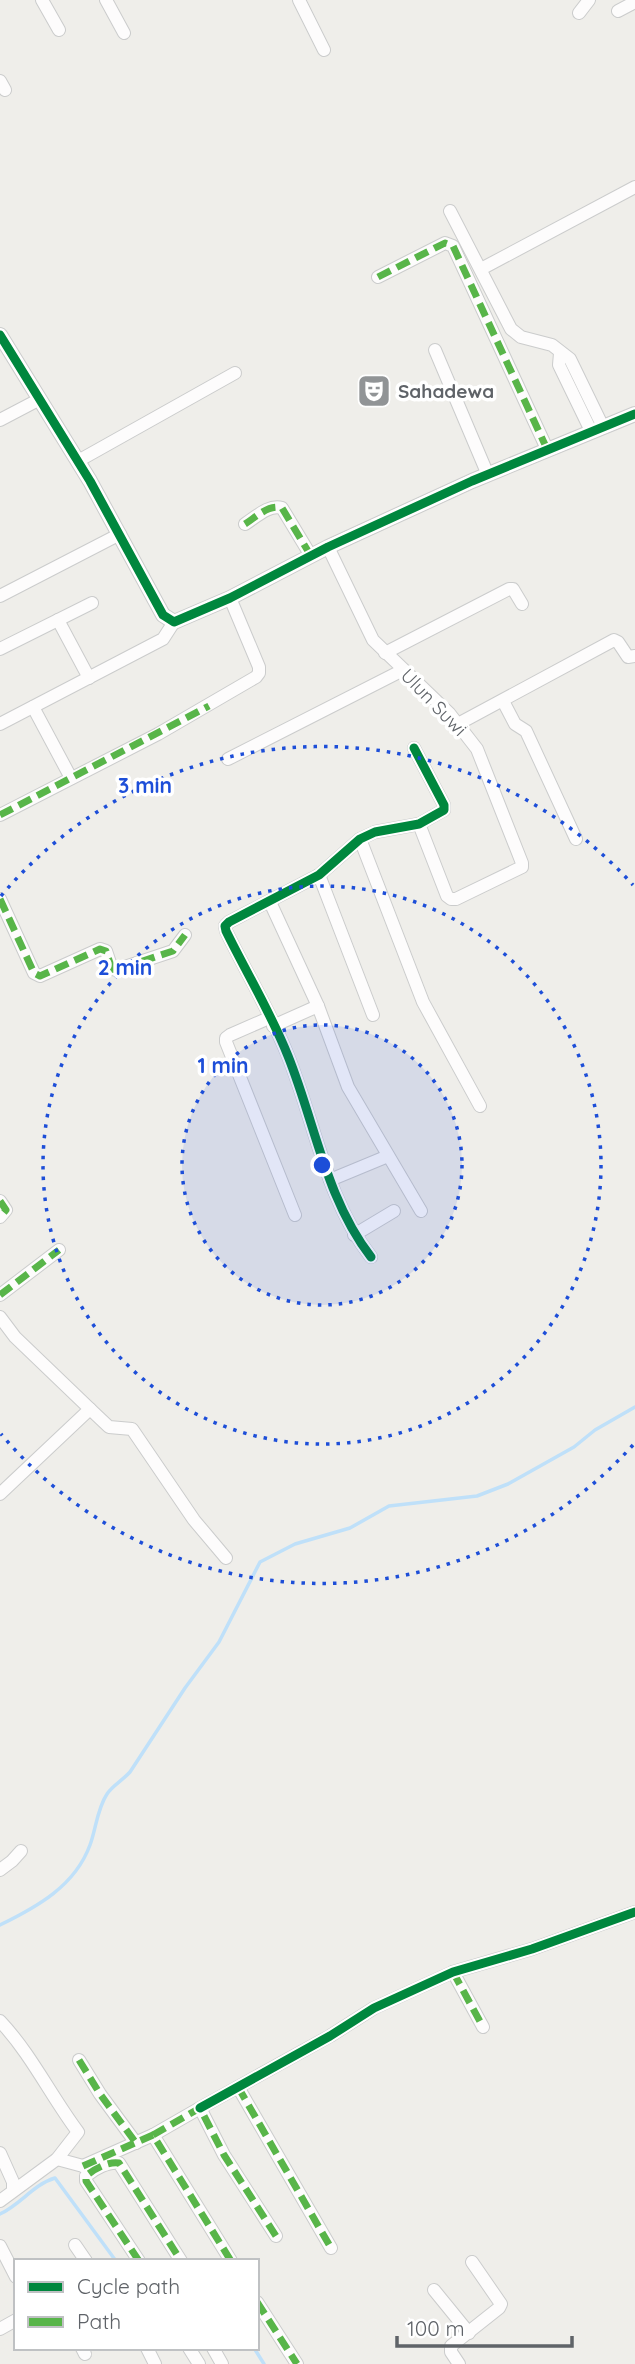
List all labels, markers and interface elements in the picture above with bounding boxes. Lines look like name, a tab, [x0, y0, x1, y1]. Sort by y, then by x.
theatre icon: Sahadewa	[355, 372, 393, 410]
place label: Sahadewa	[398, 379, 494, 403]
street label: Ulun Suwi	[396, 663, 472, 741]
text: 3 min	[118, 772, 172, 798]
text: 2 min	[98, 954, 152, 980]
text: 1 min	[198, 1052, 248, 1078]
centre of rings	[310, 1153, 334, 1177]
legend	[14, 2259, 259, 2350]
text: Cycle path	[77, 2273, 180, 2299]
scale bar	[397, 2304, 572, 2348]
text: Path	[77, 2308, 121, 2334]
text: 100 m	[407, 2315, 465, 2341]

